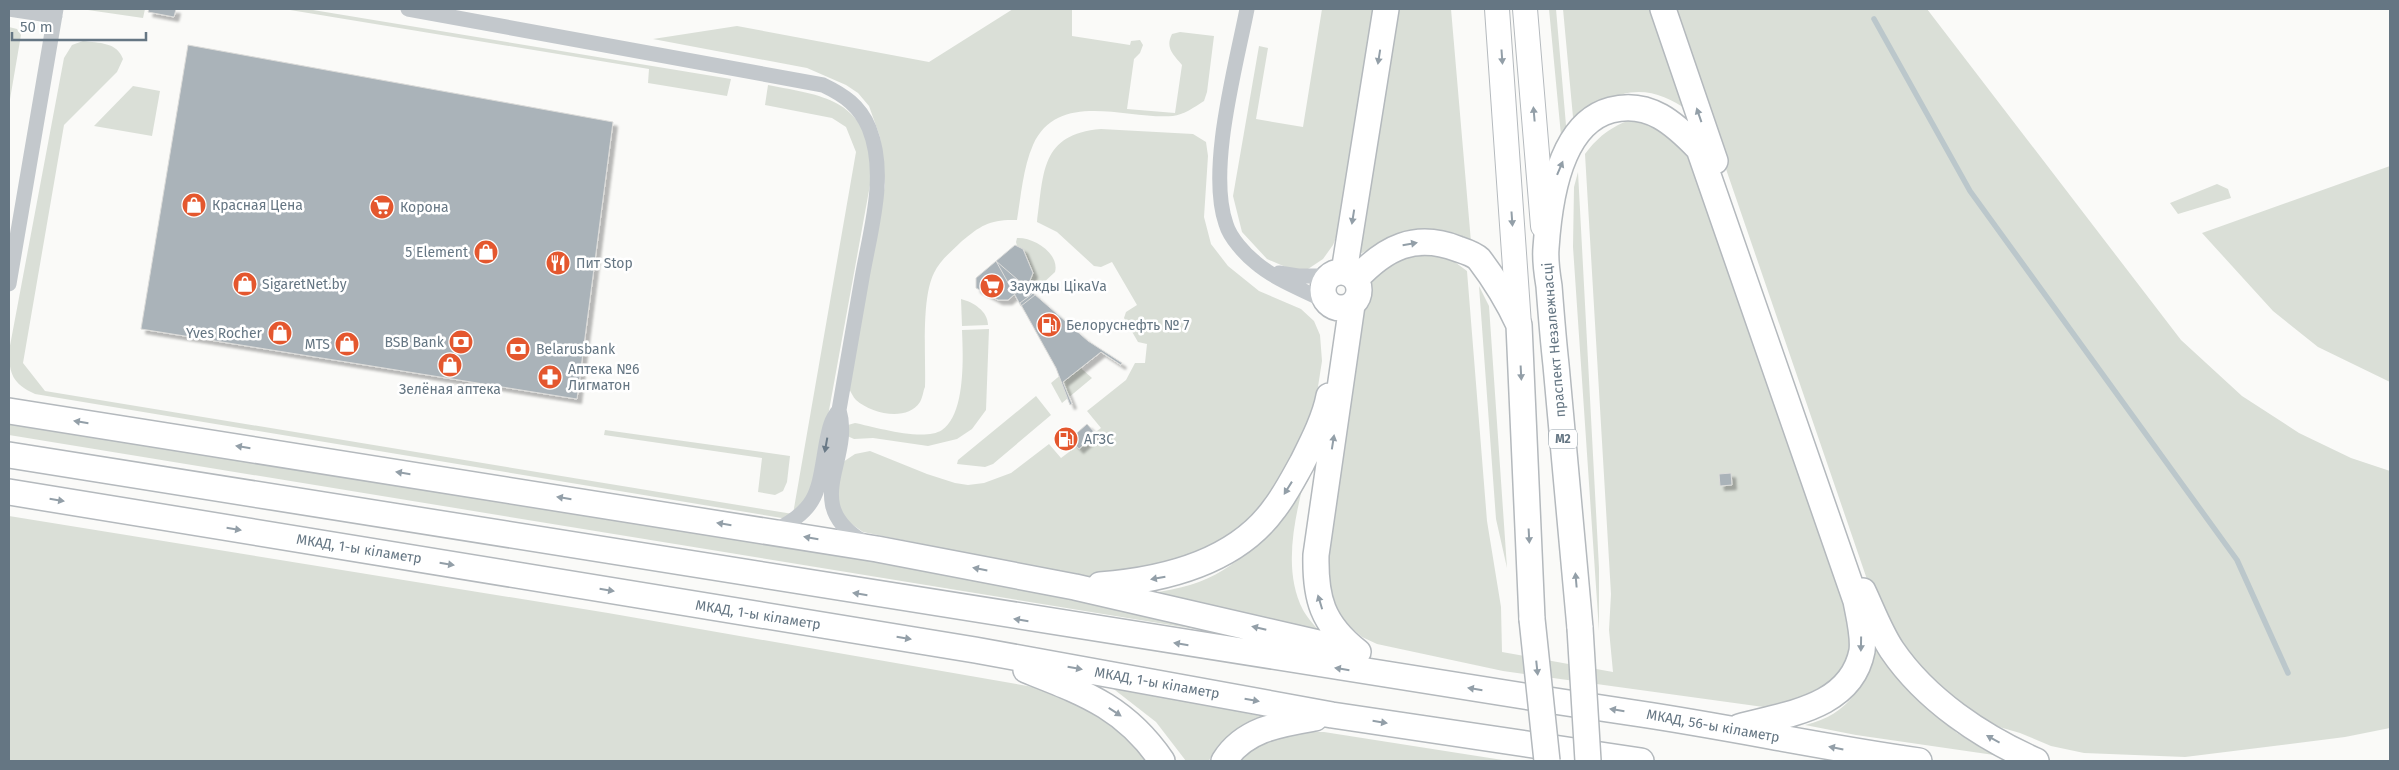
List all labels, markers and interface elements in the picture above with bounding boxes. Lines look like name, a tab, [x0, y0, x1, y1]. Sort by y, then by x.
scale bar	[12, 10, 146, 42]
text: 50 m	[20, 18, 53, 36]
one-way arrow	[1374, 49, 1382, 65]
one-way arrow	[1498, 50, 1506, 66]
one-way arrow	[1530, 106, 1538, 122]
one-way arrow	[1695, 107, 1702, 122]
one-way arrow	[1557, 161, 1565, 175]
shop icon: Красная Цена	[181, 192, 207, 218]
supermarket icon: Корона	[369, 194, 395, 220]
place label: Красная Цена	[212, 197, 303, 214]
place label: Корона	[400, 199, 449, 216]
one-way arrow	[1348, 210, 1356, 226]
one-way arrow	[1509, 212, 1517, 228]
shop icon: 5 Element	[473, 239, 499, 265]
one-way arrow	[1402, 240, 1418, 248]
place label: 5 Element	[405, 244, 469, 261]
restaurant icon: Пит Stop	[545, 250, 571, 276]
place label: Пит Stop	[576, 255, 633, 272]
street label: праспект Незалежнасці	[1539, 262, 1569, 418]
shop icon: SigaretNet.by	[232, 271, 258, 297]
supermarket icon: Заужды ЦікаVа	[979, 273, 1005, 299]
place label: SigaretNet.by	[262, 276, 347, 293]
place label: Заужды ЦікаVа	[1010, 278, 1107, 295]
fuel station icon: Белоруснефть № 7	[1036, 312, 1062, 338]
place label: Белоруснефть № 7	[1066, 317, 1190, 334]
shop icon: Yves Rocher	[267, 320, 293, 346]
place label: Yves Rocher	[186, 325, 263, 342]
bank icon: BSB Bank	[448, 329, 474, 355]
shop icon: MTS	[334, 331, 360, 357]
place label: BSB Bank	[384, 334, 445, 351]
place label: MTS	[305, 336, 330, 353]
bank icon: Belarusbank	[505, 336, 531, 362]
place label: Belarusbank	[536, 341, 616, 358]
shop icon: Зелёная аптека	[437, 352, 463, 378]
place label: Аптека №6 Лигматон	[568, 361, 639, 394]
pharmacy icon: Аптека №6 Лигматон	[537, 364, 563, 390]
one-way arrow	[1518, 366, 1526, 382]
place label: Зелёная аптека	[399, 381, 501, 398]
one-way arrow	[73, 418, 89, 426]
fuel station icon: АГЗС	[1053, 426, 1079, 452]
road number: М2	[1549, 429, 1577, 448]
place label: АГЗС	[1084, 431, 1114, 448]
one-way arrow	[1330, 433, 1338, 449]
one-way arrow	[822, 437, 830, 452]
one-way arrow	[234, 443, 250, 451]
one-way arrow	[395, 468, 411, 476]
one-way arrow	[1283, 481, 1293, 494]
one-way arrow	[555, 494, 571, 502]
one-way arrow	[49, 496, 65, 504]
one-way arrow	[716, 519, 732, 527]
one-way arrow	[227, 525, 243, 533]
one-way arrow	[1525, 528, 1533, 544]
street label: МКАД, 1-ы кіламетр	[295, 531, 423, 567]
one-way arrow	[803, 534, 819, 542]
one-way arrow	[439, 560, 455, 568]
one-way arrow	[972, 564, 988, 572]
one-way arrow	[1571, 571, 1579, 587]
one-way arrow	[1150, 574, 1166, 582]
one-way arrow	[599, 586, 615, 594]
one-way arrow	[852, 589, 868, 597]
one-way arrow	[1316, 595, 1324, 610]
street label: МКАД, 1-ы кіламетр	[694, 597, 822, 633]
one-way arrow	[1012, 615, 1028, 623]
one-way arrow	[1251, 624, 1266, 632]
one-way arrow	[897, 635, 913, 643]
one-way arrow	[1857, 637, 1865, 653]
one-way arrow	[1173, 640, 1189, 648]
one-way arrow	[1533, 660, 1541, 676]
one-way arrow	[1067, 664, 1083, 672]
street label: МКАД, 1-ы кіламетр	[1093, 664, 1221, 702]
one-way arrow	[1334, 664, 1350, 672]
one-way arrow	[1466, 685, 1482, 693]
one-way arrow	[1244, 697, 1260, 705]
one-way arrow	[1609, 706, 1625, 714]
street label: МКАД, 56-ы кіламетр	[1645, 706, 1781, 746]
one-way arrow	[1109, 707, 1122, 717]
one-way arrow	[1372, 718, 1388, 726]
one-way arrow	[1985, 735, 2000, 743]
one-way arrow	[1828, 744, 1844, 752]

